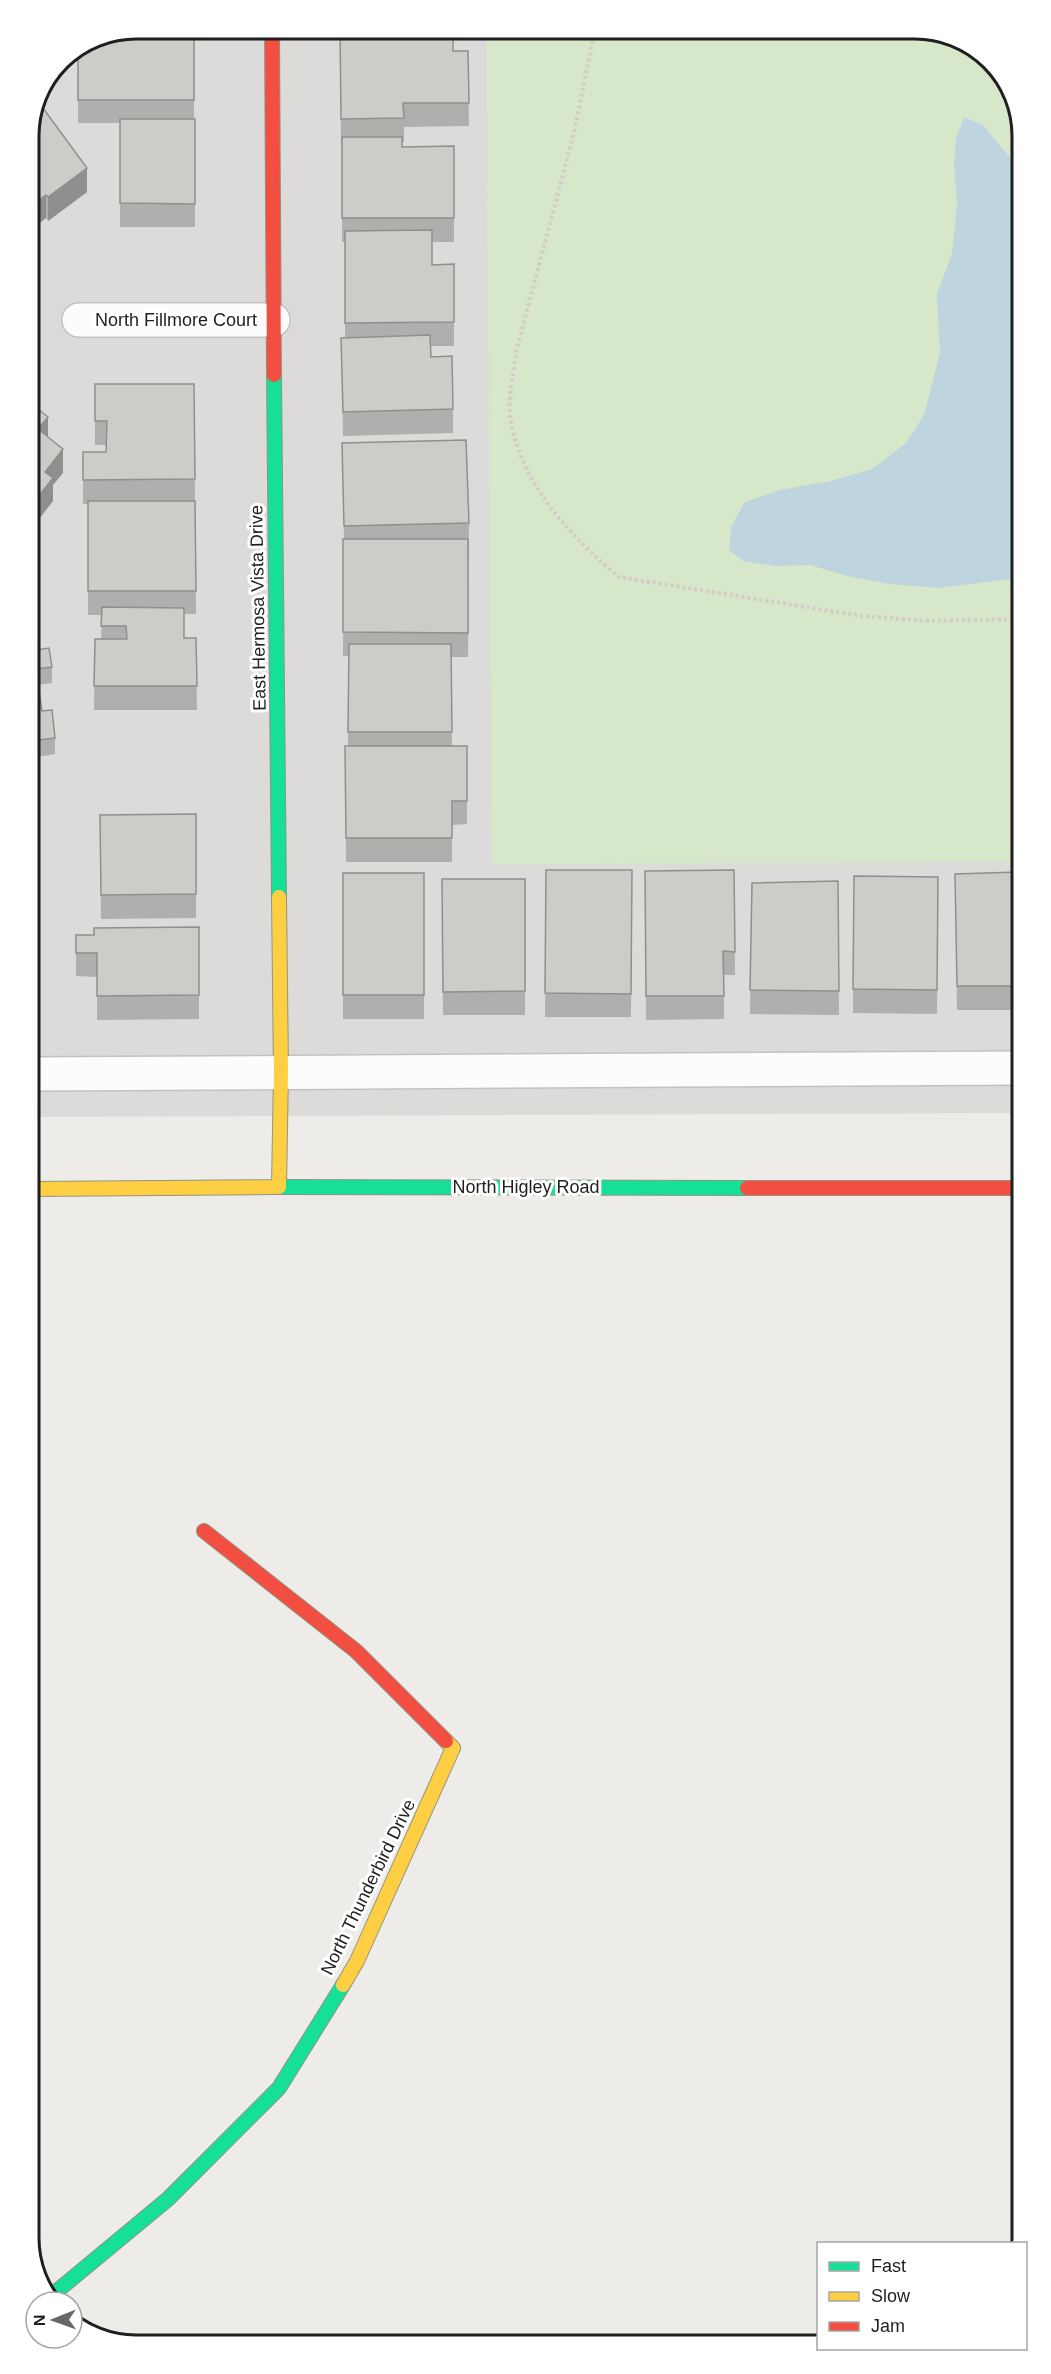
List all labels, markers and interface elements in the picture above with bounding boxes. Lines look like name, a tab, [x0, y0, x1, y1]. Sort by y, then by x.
street label: North Fillmore Court	[95, 310, 257, 330]
street label: East Hermosa Vista Drive	[246, 505, 270, 711]
street label: North Higley Road	[452, 1177, 600, 1197]
street label: North Thunderbird Drive	[317, 1796, 419, 1978]
legend	[817, 2242, 1027, 2350]
text: Fast	[871, 2256, 906, 2276]
text: Slow	[871, 2286, 911, 2306]
north arrow	[24, 2290, 84, 2350]
text: N	[31, 2314, 48, 2326]
text: Jam	[871, 2316, 905, 2336]

